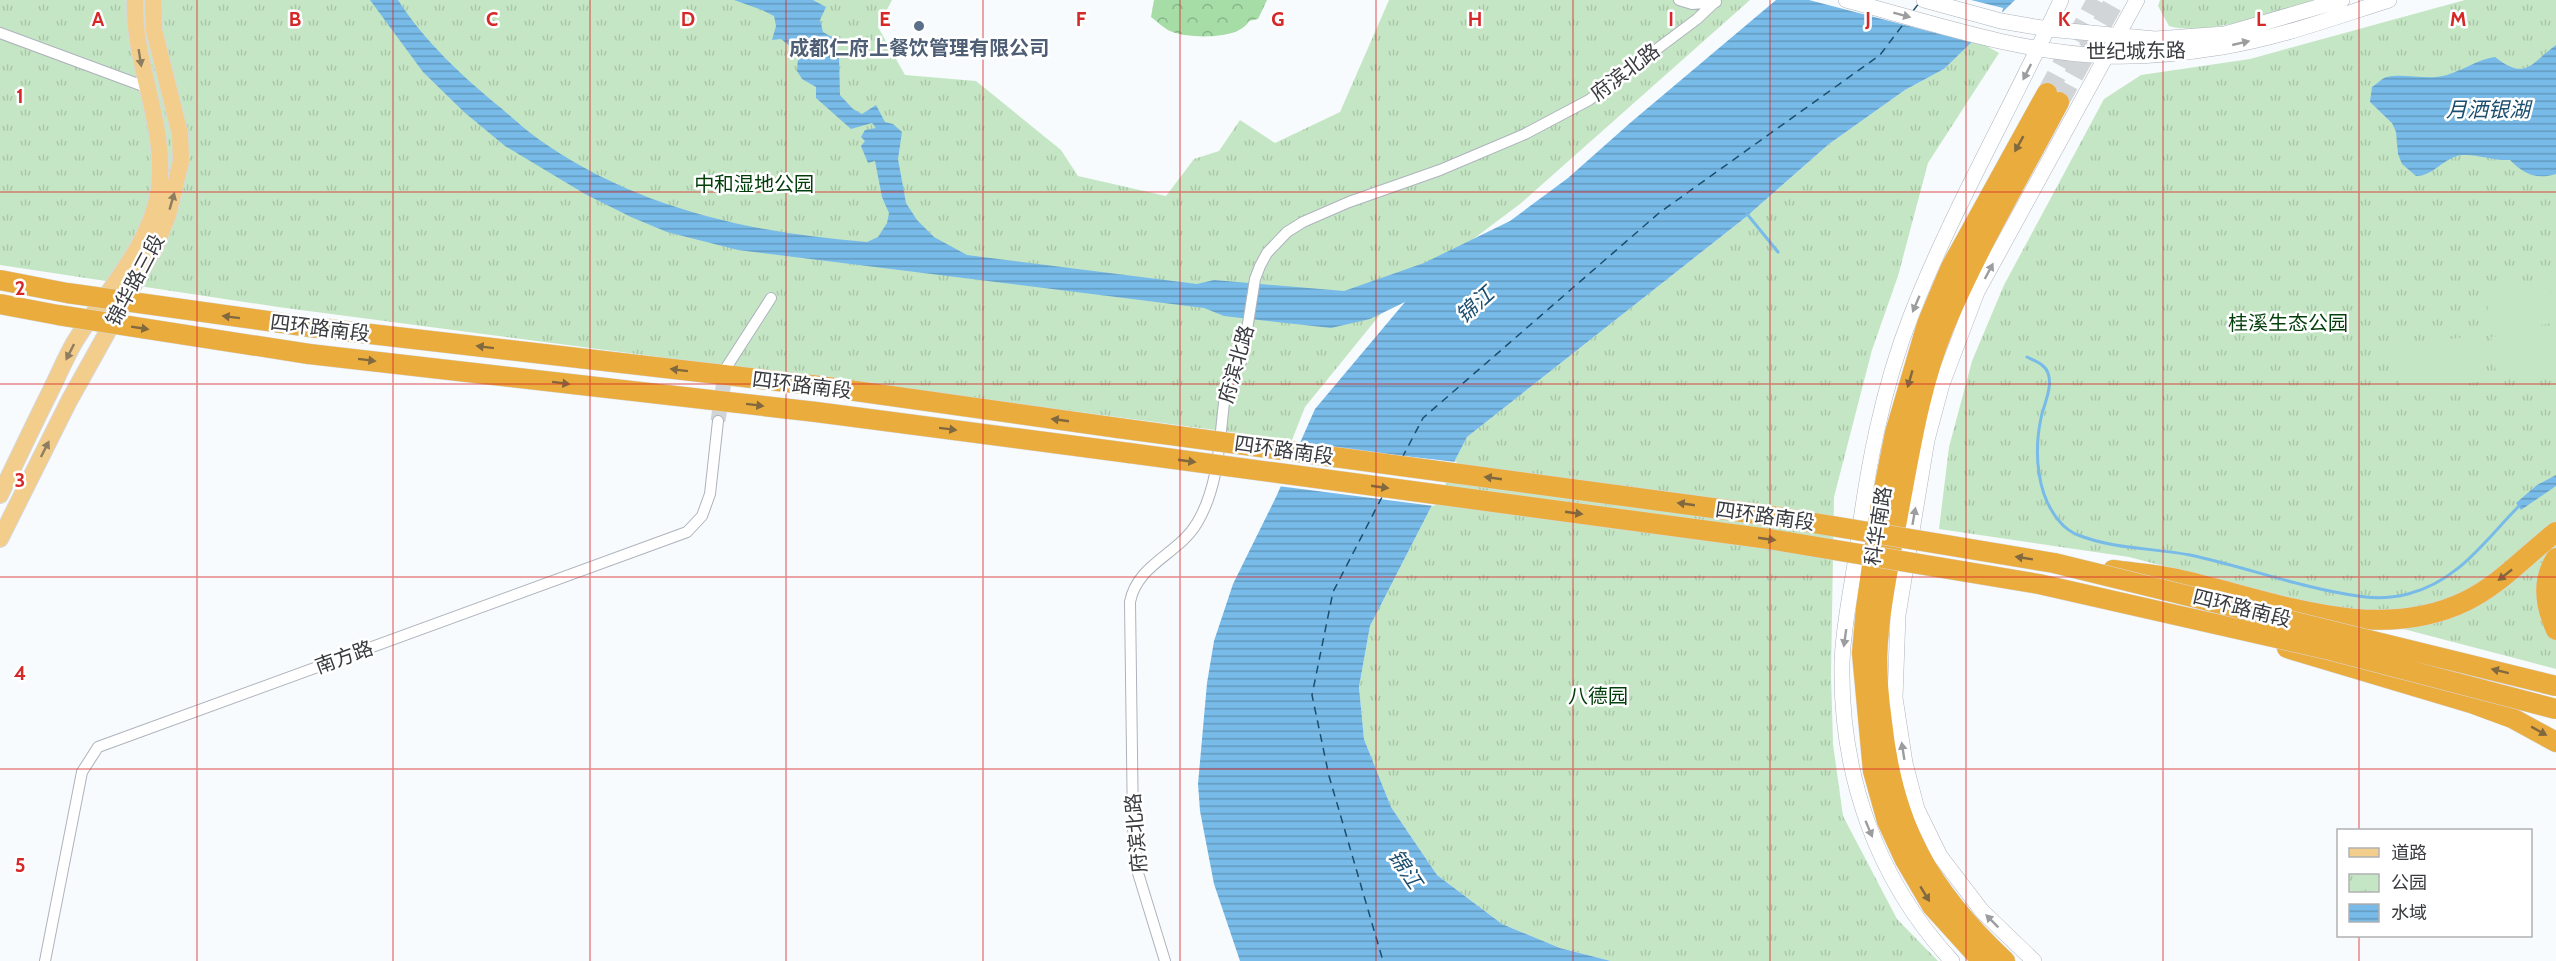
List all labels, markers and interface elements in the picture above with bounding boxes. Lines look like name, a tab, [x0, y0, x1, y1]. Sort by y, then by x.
text: A	[92, 7, 105, 31]
text: B	[289, 7, 301, 31]
text: C	[486, 7, 498, 31]
text: D	[681, 7, 695, 31]
text: E	[879, 7, 891, 31]
text: F	[1076, 7, 1087, 31]
text: G	[1271, 7, 1285, 31]
text: H	[1468, 7, 1482, 31]
text: I	[1668, 7, 1674, 31]
text: J	[1864, 7, 1871, 31]
text: K	[2058, 7, 2071, 31]
text: L	[2256, 7, 2266, 31]
text: M	[2450, 7, 2466, 31]
one-way arrow	[1893, 11, 1911, 20]
marker: 成都仁府上餐饮管理有限公司	[912, 19, 926, 33]
place label: 成都仁府上餐饮管理有限公司	[789, 36, 1049, 60]
one-way arrow	[2232, 37, 2250, 47]
street label: 府滨北路	[1586, 38, 1664, 106]
street label: 世纪城东路	[2086, 38, 2186, 64]
one-way arrow	[136, 49, 145, 68]
one-way arrow	[2022, 63, 2032, 80]
text: 1	[16, 84, 24, 108]
water label: 月洒银湖	[2446, 97, 2533, 122]
one-way arrow	[2014, 136, 2024, 153]
park label: 中和湿地公园	[694, 172, 814, 196]
one-way arrow	[168, 192, 177, 210]
street label: 锦华路三段	[101, 230, 169, 330]
one-way arrow	[1984, 262, 1994, 279]
text: 2	[15, 276, 25, 300]
water label: 锦江	[1451, 280, 1500, 328]
one-way arrow	[1911, 296, 1920, 313]
street label: 四环路南段	[269, 310, 371, 346]
park label: 桂溪生态公园	[2228, 311, 2348, 335]
one-way arrow	[222, 312, 241, 322]
street label: 府滨北路	[1213, 322, 1259, 406]
one-way arrow	[131, 324, 150, 333]
one-way arrow	[476, 343, 495, 352]
one-way arrow	[65, 344, 75, 361]
one-way arrow	[358, 356, 377, 365]
one-way arrow	[669, 365, 688, 375]
street label: 四环路南段	[751, 367, 853, 403]
one-way arrow	[1904, 370, 1914, 389]
one-way arrow	[552, 378, 571, 388]
one-way arrow	[745, 400, 764, 410]
one-way arrow	[1050, 415, 1069, 424]
one-way arrow	[939, 425, 958, 434]
street label: 四环路南段	[1233, 431, 1335, 469]
one-way arrow	[40, 440, 50, 457]
one-way arrow	[1178, 456, 1197, 465]
text: 3	[15, 468, 25, 492]
one-way arrow	[1483, 474, 1502, 483]
one-way arrow	[1371, 482, 1390, 491]
street label: 科华南路	[1860, 485, 1896, 567]
street label: 四环路南段	[1714, 497, 1816, 535]
one-way arrow	[1676, 500, 1695, 509]
one-way arrow	[1910, 507, 1919, 526]
one-way arrow	[1564, 508, 1583, 517]
one-way arrow	[1757, 534, 1776, 543]
one-way arrow	[2014, 553, 2033, 562]
one-way arrow	[2498, 569, 2513, 581]
street label: 四环路南段	[2191, 584, 2293, 632]
one-way arrow	[1840, 628, 1849, 647]
street label: 南方路	[312, 635, 376, 679]
text: 4	[14, 661, 26, 685]
one-way arrow	[2490, 665, 2509, 675]
park label: 八德园	[1568, 684, 1628, 708]
one-way arrow	[2531, 726, 2547, 737]
one-way arrow	[1898, 742, 1907, 761]
street label: 府滨北路	[1121, 792, 1151, 874]
one-way arrow	[1865, 820, 1874, 838]
legend	[2337, 829, 2532, 937]
text: 道路	[2391, 842, 2427, 864]
water label: 锦江	[1383, 844, 1429, 895]
text: 5	[15, 853, 25, 877]
text: 公园	[2391, 872, 2427, 894]
one-way arrow	[1920, 886, 1930, 903]
text: 水域	[2391, 902, 2427, 924]
one-way arrow	[1985, 914, 1999, 928]

